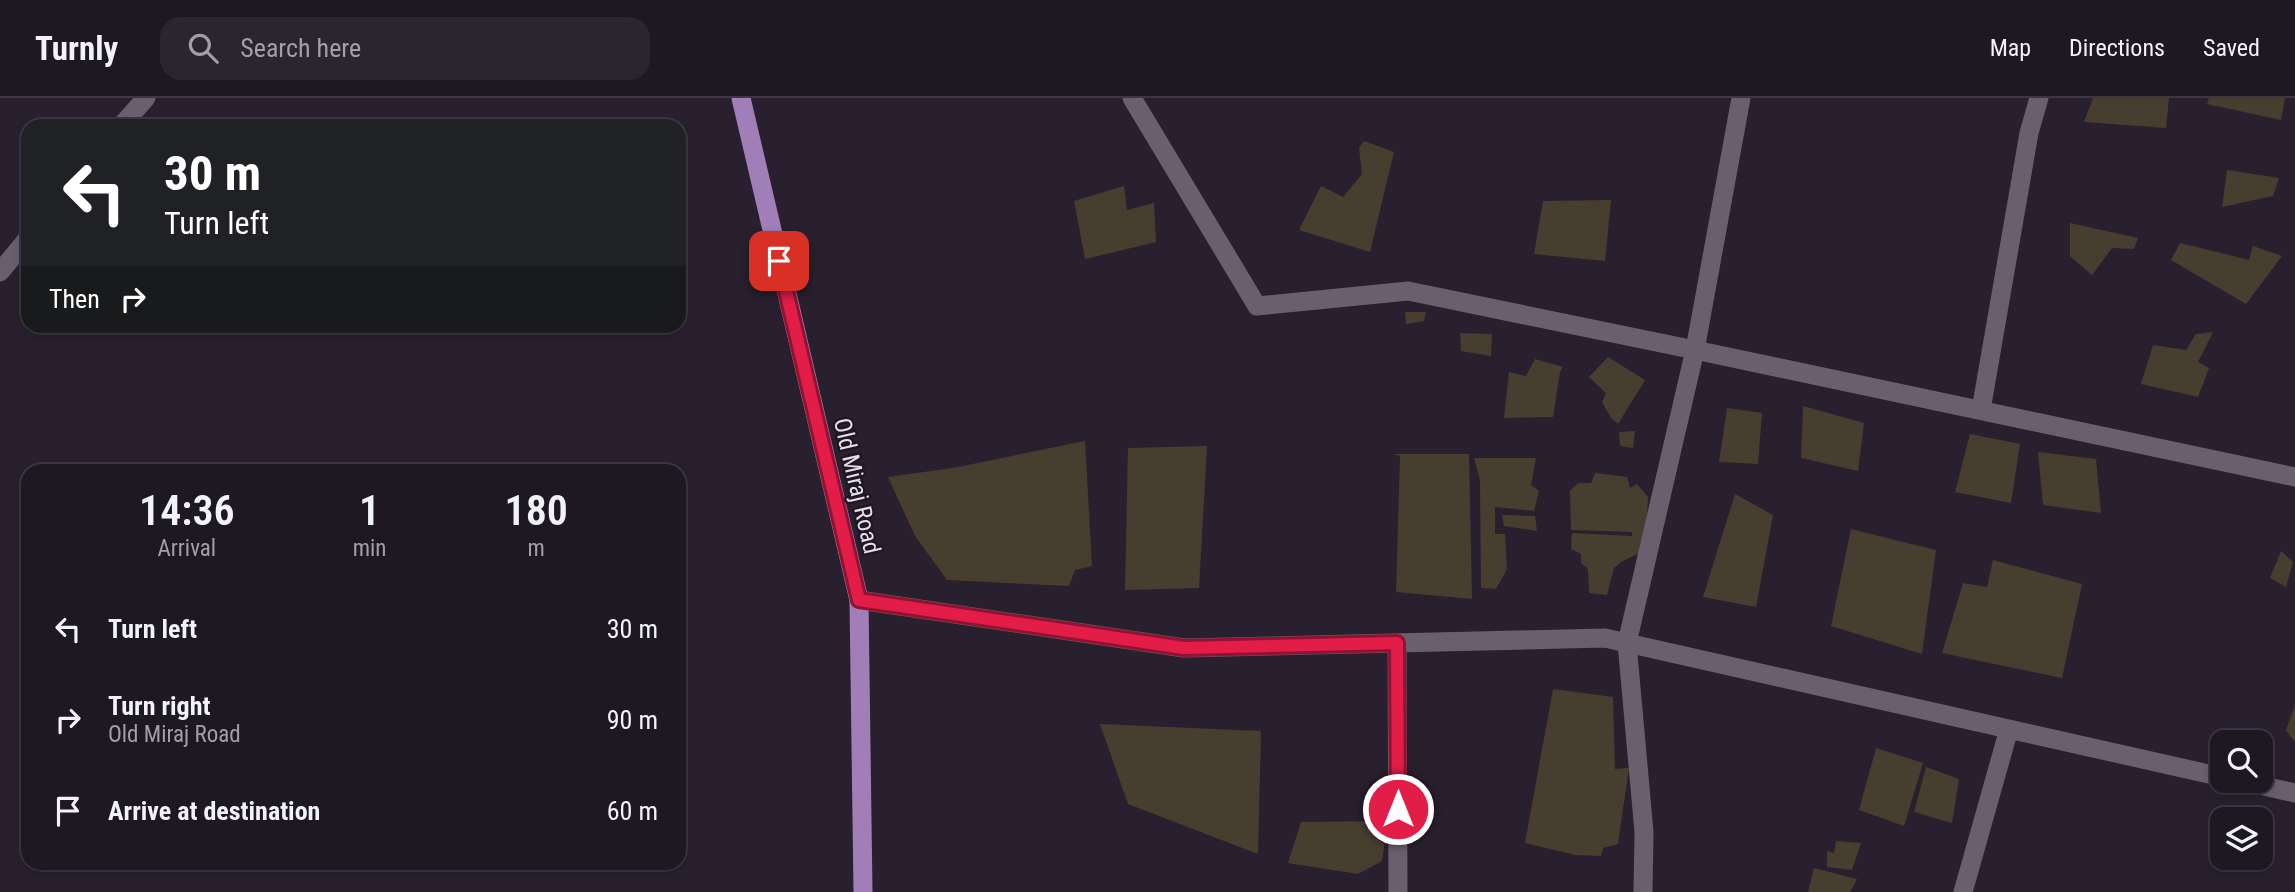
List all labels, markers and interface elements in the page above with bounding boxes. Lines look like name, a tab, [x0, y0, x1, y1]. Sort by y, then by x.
search box	[160, 17, 650, 80]
text: Turnly	[35, 29, 118, 68]
icon: search	[184, 29, 222, 67]
text: Search here	[240, 33, 361, 63]
text: Map	[1990, 34, 2031, 62]
text: Directions	[2069, 34, 2165, 62]
text: Saved	[2203, 34, 2260, 62]
text: 30 m	[164, 145, 261, 202]
icon: left	[49, 147, 140, 238]
text: Turn left	[164, 204, 269, 242]
pin	[749, 231, 809, 291]
icon: arrive	[760, 242, 798, 280]
icon: right	[114, 280, 152, 318]
text: Then	[49, 284, 100, 314]
street label: Old Miraj Road	[828, 415, 886, 557]
text: 14:36	[139, 486, 235, 535]
text: 1	[359, 486, 380, 535]
text: 180	[505, 486, 568, 535]
text: Arrival	[158, 535, 216, 562]
text: min	[353, 535, 386, 562]
text: m	[528, 535, 545, 562]
icon: left	[49, 610, 87, 648]
text: Turn left	[108, 614, 197, 644]
text: 30 m	[607, 614, 658, 644]
text: Turn right	[108, 691, 210, 721]
icon: right	[49, 701, 87, 739]
text: 90 m	[607, 705, 658, 735]
text: Old Miraj Road	[108, 721, 241, 748]
map controls	[2210, 730, 2273, 870]
button: search	[2210, 730, 2273, 793]
position arrow	[1361, 772, 1435, 846]
icon: arrive	[49, 792, 87, 830]
text: Arrive at destination	[108, 796, 320, 826]
text: 60 m	[607, 796, 658, 826]
button: layers	[2210, 807, 2273, 870]

